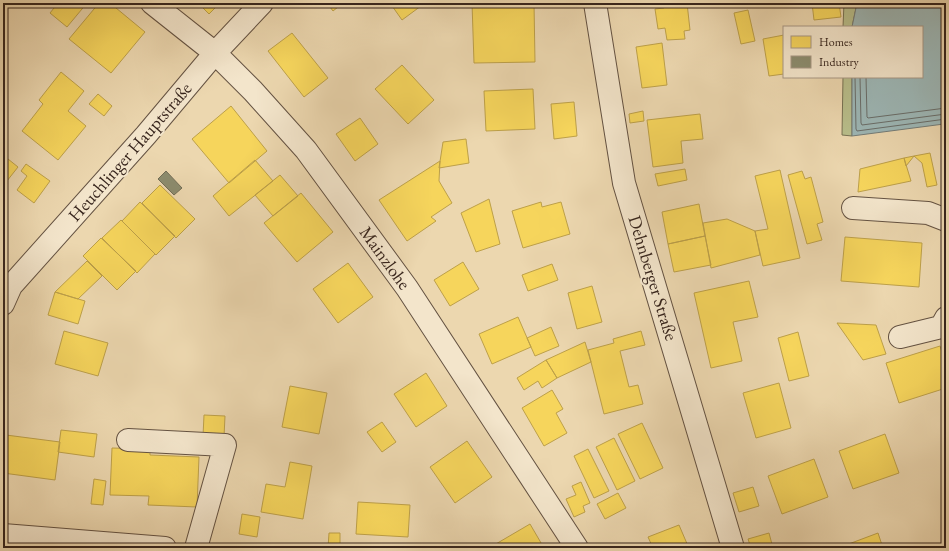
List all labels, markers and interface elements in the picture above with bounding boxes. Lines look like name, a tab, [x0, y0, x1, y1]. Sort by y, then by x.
legend	[783, 26, 923, 78]
text: Homes	[819, 34, 853, 50]
text: Industry	[819, 54, 859, 70]
street label: Heuchlinger Hauptstraße	[63, 77, 196, 226]
street label: Dehnberger Straße	[624, 213, 683, 343]
street label: Mainzlohe	[355, 221, 416, 294]

